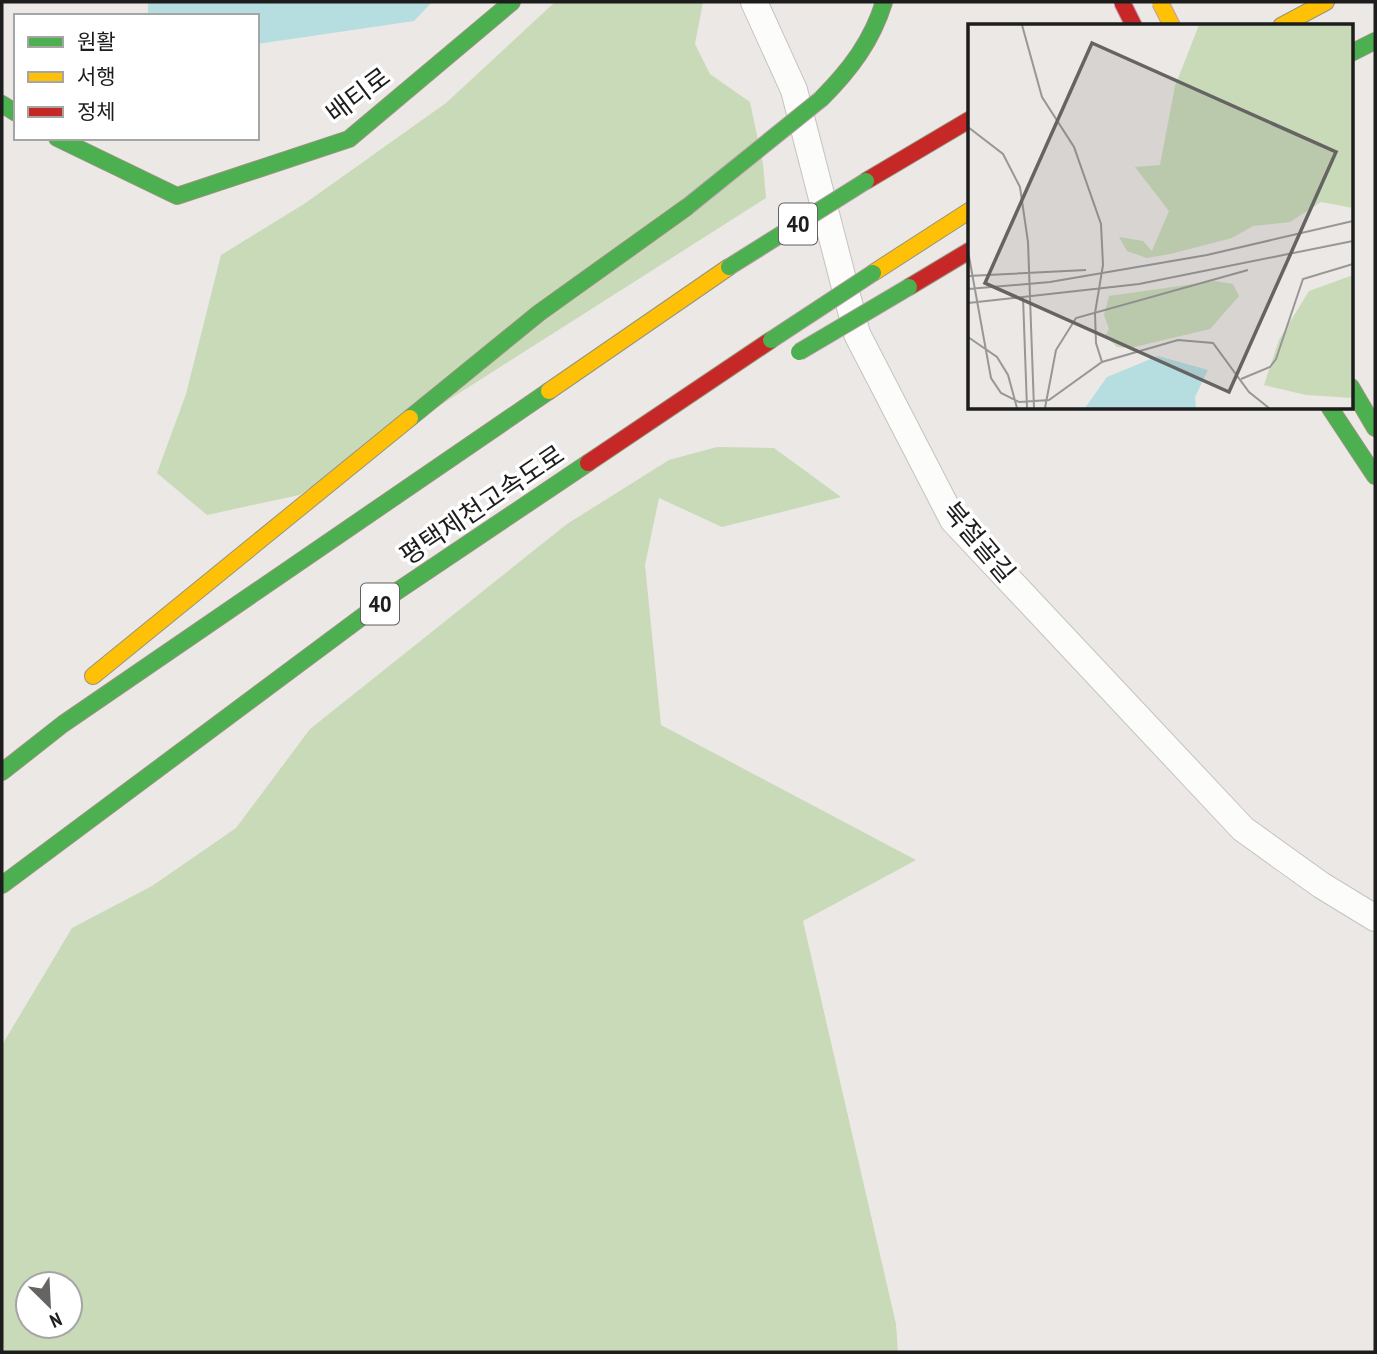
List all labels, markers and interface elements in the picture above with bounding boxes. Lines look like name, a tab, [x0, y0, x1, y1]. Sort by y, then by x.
legend	[14, 14, 259, 140]
inset map	[968, 24, 1352, 410]
text: 원활	[77, 28, 116, 55]
street label: 배티로	[319, 60, 396, 129]
text: 서행	[77, 63, 116, 90]
text: 정체	[77, 98, 116, 125]
road number: 40	[779, 204, 817, 244]
street label: 평택제천고속도로	[393, 437, 570, 572]
street label: 북절골길	[936, 494, 1023, 589]
road number: 40	[361, 584, 399, 624]
north arrow	[14, 1270, 84, 1340]
text: N	[46, 1307, 65, 1334]

